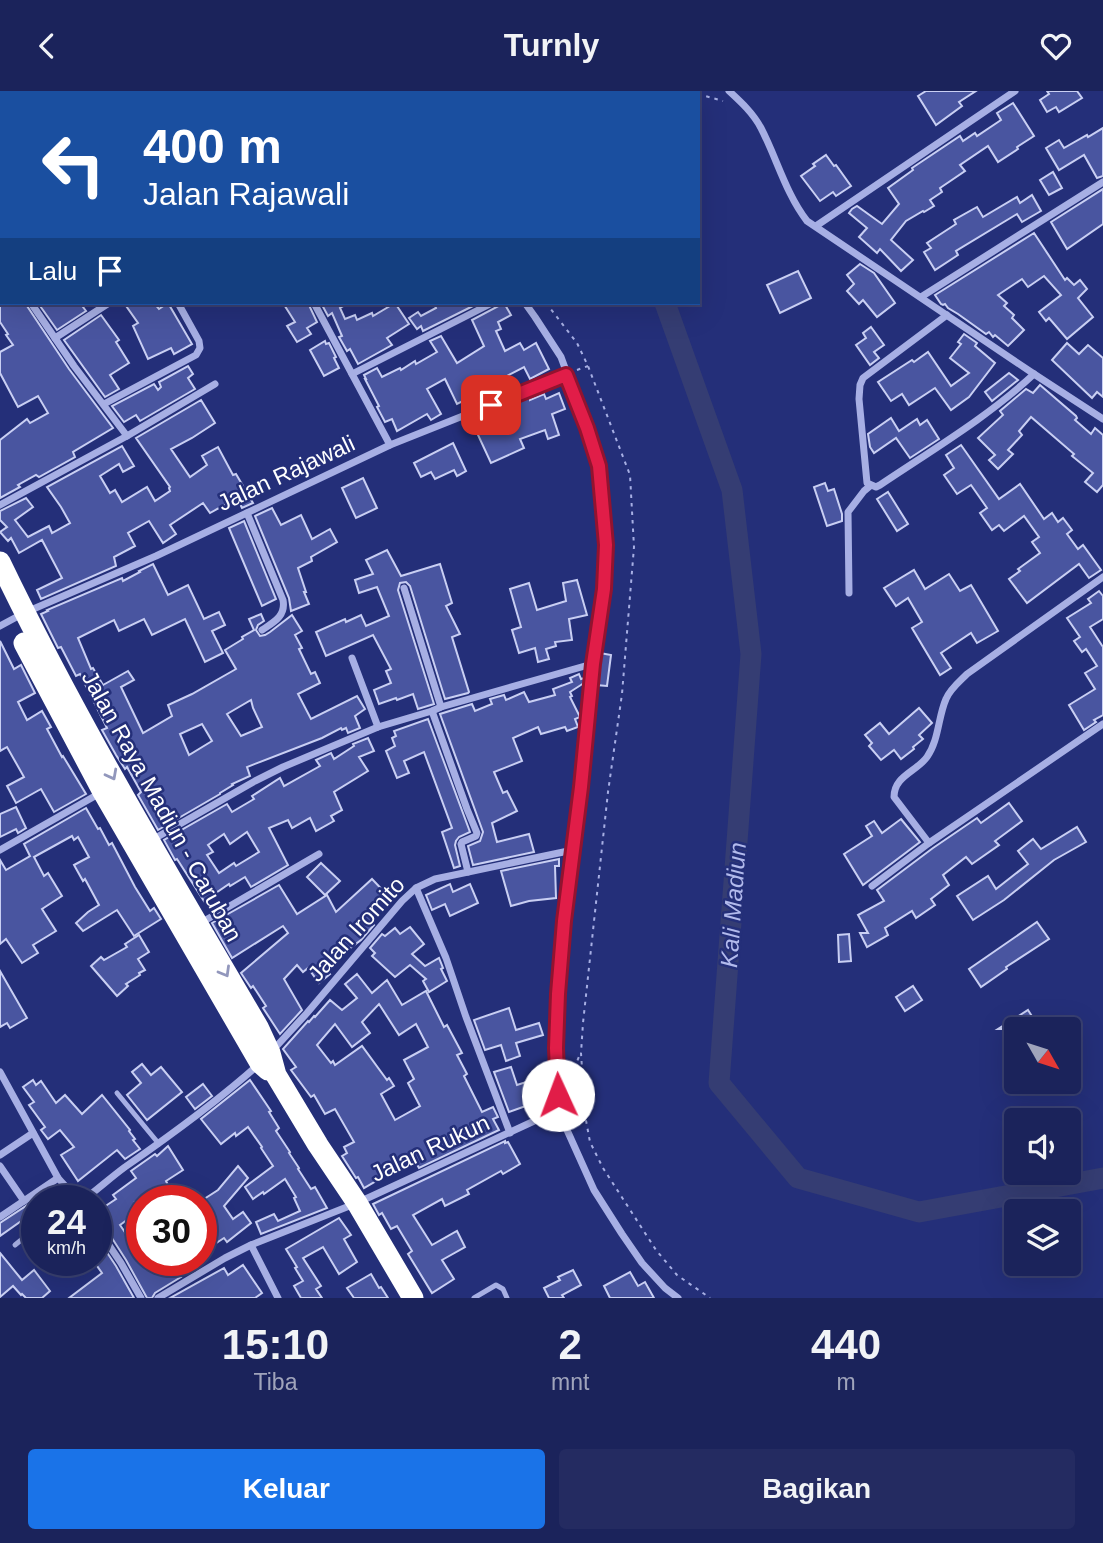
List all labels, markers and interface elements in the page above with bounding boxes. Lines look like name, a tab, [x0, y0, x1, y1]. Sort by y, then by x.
icon: back	[28, 27, 66, 65]
text: Turnly	[504, 27, 599, 63]
icon: heart	[1037, 27, 1075, 65]
icon: left	[28, 119, 119, 210]
text: 400 m	[143, 119, 282, 173]
text: Jalan Rajawali	[143, 176, 349, 212]
icon: arrive	[91, 252, 129, 290]
text: Lalu	[28, 256, 77, 286]
pin	[461, 375, 521, 435]
icon: arrive	[472, 386, 510, 424]
street label: Jalan Rajawali	[213, 430, 359, 516]
street label: Jalan Raya Madiun - Caruban	[77, 666, 247, 946]
one-way arrow	[104, 767, 117, 780]
water label: Kali Madiun	[715, 842, 751, 968]
street label: Jalan Iromito	[302, 871, 410, 987]
one-way arrow	[217, 964, 230, 977]
north arrow	[1004, 1017, 1082, 1094]
map controls	[1004, 1017, 1081, 1276]
position arrow	[521, 1058, 595, 1132]
button: sound	[1004, 1108, 1081, 1185]
street label: Jalan Rukun	[367, 1109, 493, 1187]
speed limit sign: 30	[126, 1185, 217, 1276]
button: layers	[1004, 1199, 1081, 1276]
text: 24	[47, 1202, 86, 1241]
text: km/h	[47, 1238, 86, 1258]
text: 15:10	[222, 1321, 329, 1368]
text: 2	[558, 1321, 582, 1368]
text: 440	[811, 1321, 881, 1368]
text: Tiba	[254, 1369, 297, 1395]
text: mnt	[551, 1369, 589, 1395]
text: m	[837, 1369, 856, 1395]
button: Keluar	[28, 1449, 545, 1529]
button: Bagikan	[559, 1449, 1075, 1529]

